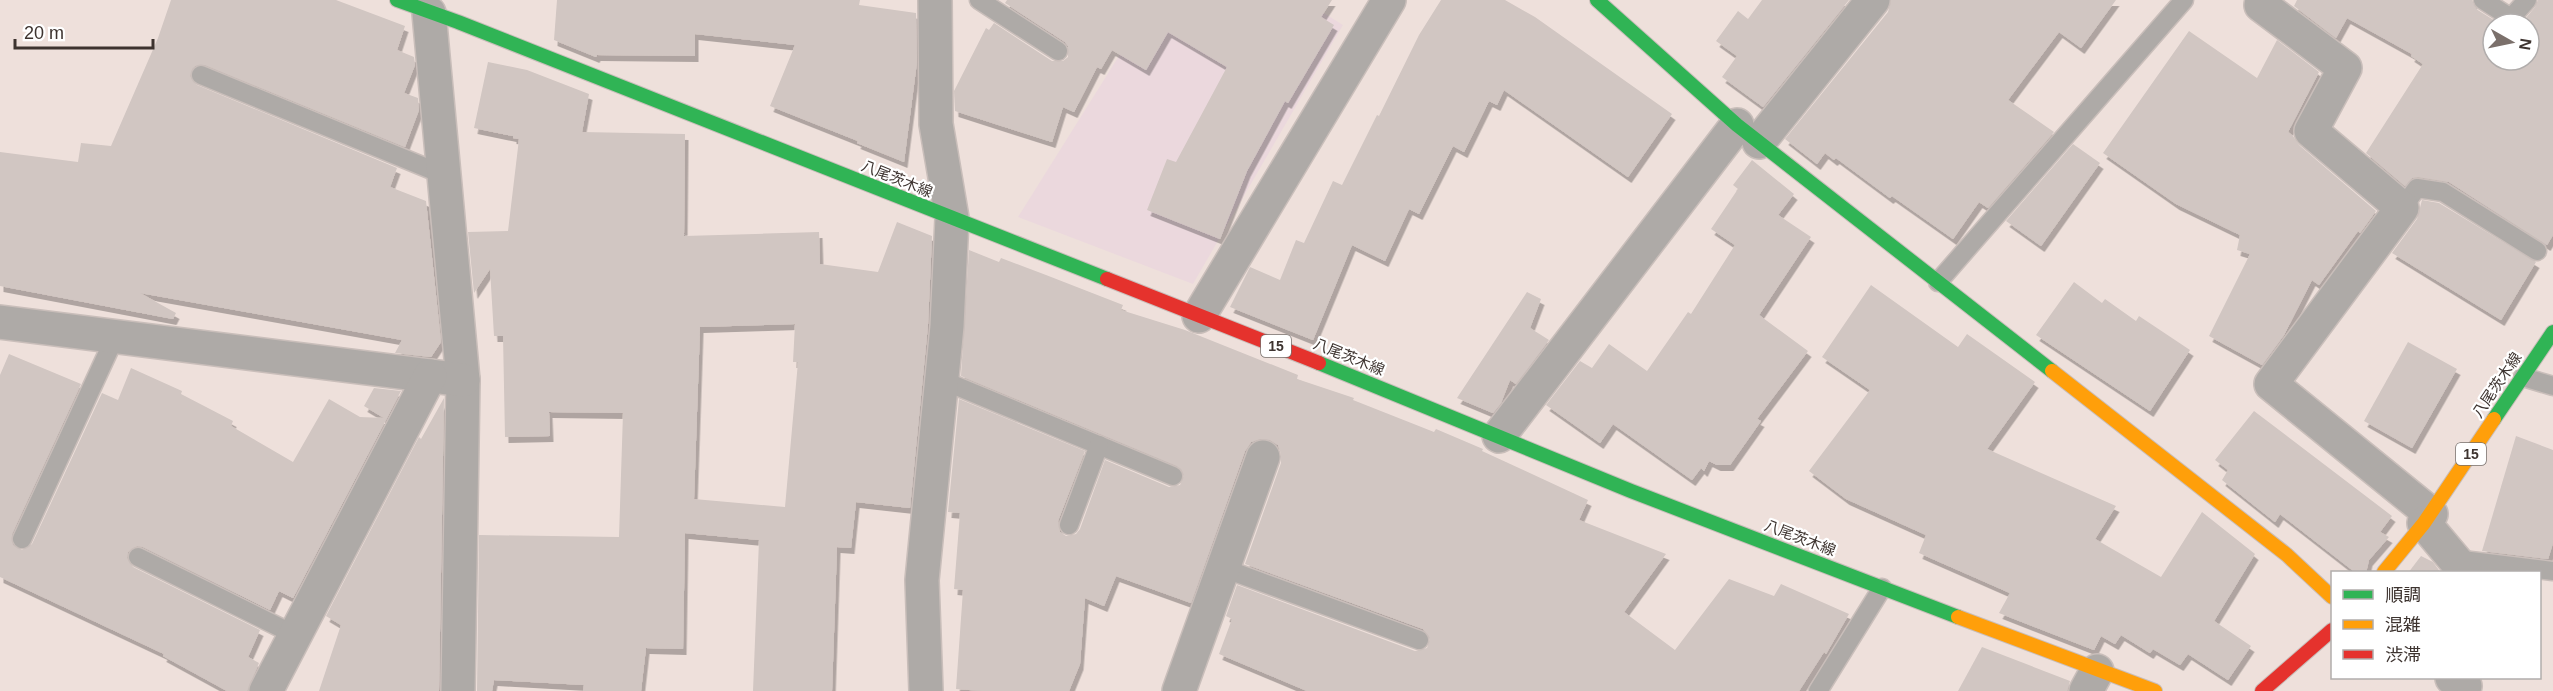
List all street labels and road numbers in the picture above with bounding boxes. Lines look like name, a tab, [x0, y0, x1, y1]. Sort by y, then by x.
street label: 八尾茨木線	[859, 157, 935, 200]
road number: 15	[1261, 335, 1291, 357]
street label: 八尾茨木線	[1311, 335, 1387, 378]
street label: 八尾茨木線	[2469, 349, 2525, 421]
road number: 15	[2456, 443, 2486, 465]
street label: 八尾茨木線	[1762, 516, 1838, 559]

